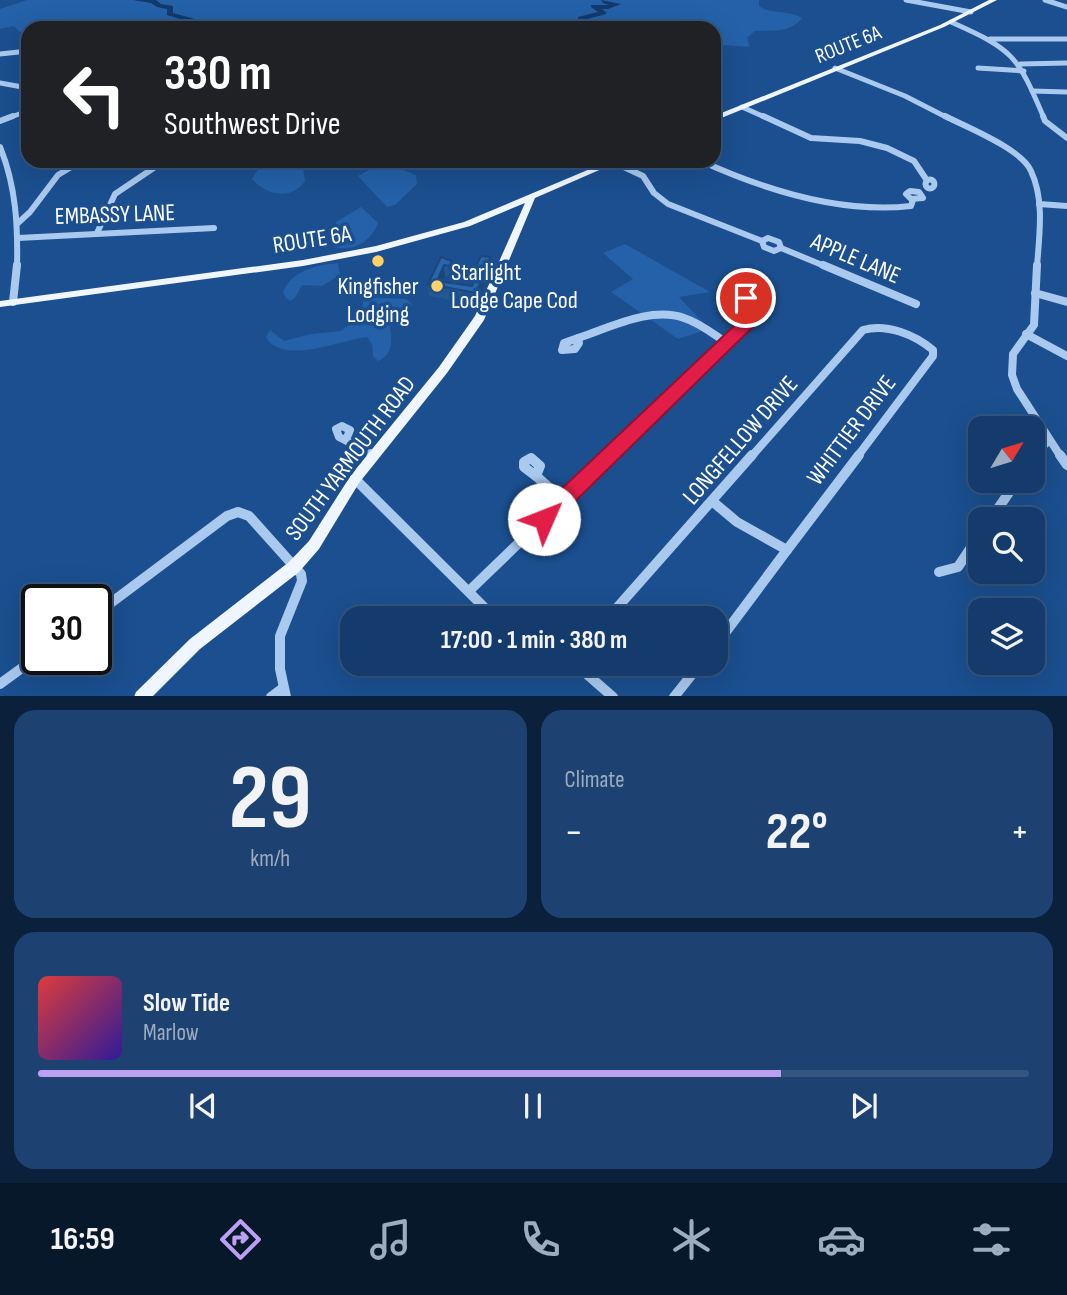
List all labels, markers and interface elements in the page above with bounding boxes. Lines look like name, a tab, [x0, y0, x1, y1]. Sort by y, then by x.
street label: ROUTE 6A	[812, 20, 886, 69]
text: 330 m	[164, 45, 271, 104]
icon: left	[49, 49, 140, 140]
text: Southwest Drive	[164, 105, 341, 144]
street label: EMBASSY LANE	[54, 198, 176, 231]
street label: ROUTE 6A	[271, 219, 354, 260]
street label: APPLE LANE	[806, 226, 905, 290]
marker: Kingfisher Lodging	[370, 253, 386, 269]
place label: Starlight Lodge Cape Cod	[451, 258, 578, 315]
pin	[716, 268, 776, 328]
place label: Kingfisher Lodging	[337, 272, 419, 329]
marker: Starlight Lodge Cape Cod	[429, 278, 445, 294]
icon: arrive	[727, 279, 765, 317]
street label: SOUTH YARMOUTH ROAD	[279, 370, 422, 546]
street label: LONGFELLOW DRIVE	[677, 370, 804, 511]
street label: WHITTIER DRIVE	[801, 370, 902, 491]
north arrow	[968, 416, 1045, 494]
map controls	[968, 416, 1045, 675]
position arrow	[507, 482, 581, 556]
button: search	[968, 507, 1045, 584]
speed limit sign: 30	[21, 584, 112, 675]
button: layers	[968, 598, 1045, 675]
text: 17:00 · 1 min · 380 m	[441, 625, 627, 656]
text: 29	[229, 745, 312, 854]
text: Climate	[565, 766, 624, 794]
text: 22°	[766, 801, 828, 864]
text: −	[565, 810, 583, 855]
text: +	[1010, 810, 1029, 855]
text: km/h	[250, 845, 290, 873]
text: Slow Tide	[143, 988, 230, 1019]
text: Marlow	[143, 1019, 199, 1047]
icon: previous	[184, 1087, 222, 1125]
icon: pause	[514, 1087, 552, 1125]
icon: next	[845, 1087, 883, 1125]
icon: directions	[216, 1215, 265, 1264]
icon: music	[366, 1215, 415, 1264]
icon: phone	[516, 1215, 565, 1264]
icon: climate	[667, 1215, 716, 1264]
icon: car	[817, 1215, 866, 1264]
icon: filters	[967, 1215, 1016, 1264]
text: 16:59	[51, 1220, 115, 1259]

